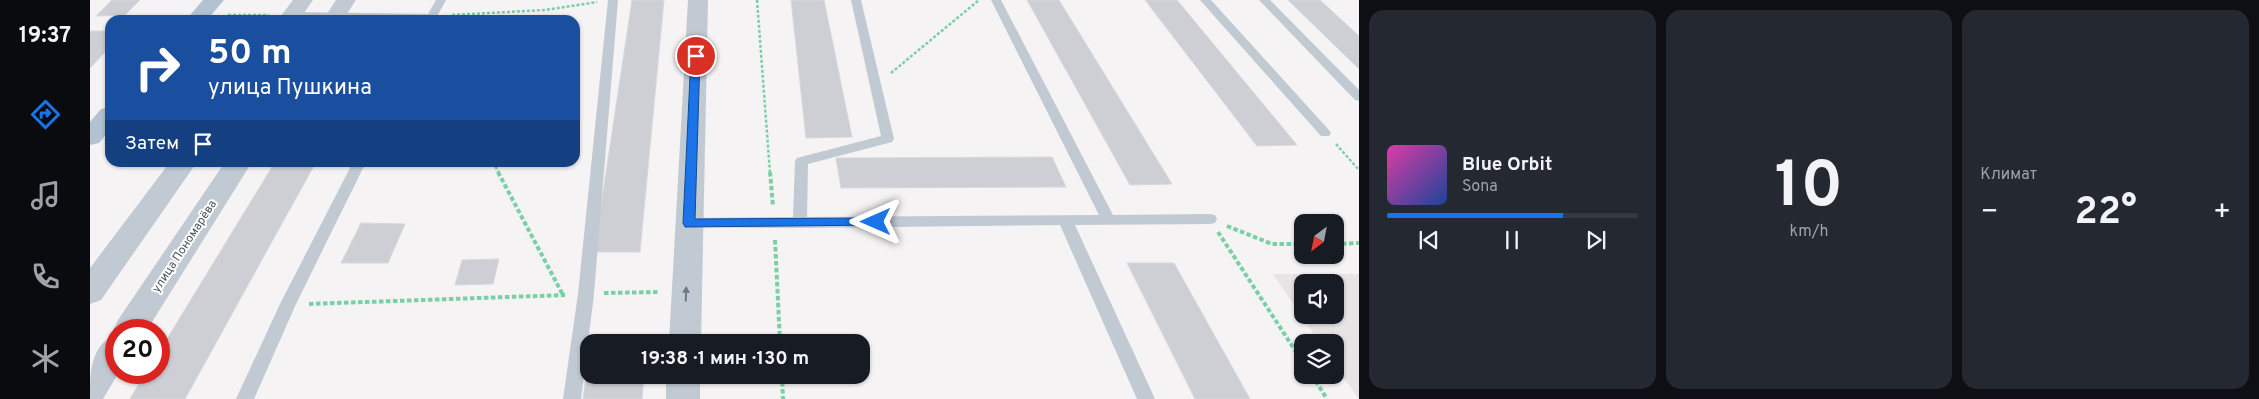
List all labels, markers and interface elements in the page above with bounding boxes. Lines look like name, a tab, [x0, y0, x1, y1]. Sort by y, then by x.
text: 19:37	[19, 23, 71, 50]
text: 50 m	[208, 32, 292, 76]
icon: right	[125, 35, 190, 100]
pin	[675, 35, 717, 77]
icon: arrive	[682, 42, 710, 70]
text: улица Пушкина	[208, 75, 372, 102]
icon: directions	[28, 97, 63, 132]
icon: arrive	[189, 130, 217, 158]
text: Затем	[125, 132, 179, 156]
text: 10	[1775, 148, 1843, 230]
text: Blue Orbit	[1462, 153, 1552, 177]
text: Климат	[1980, 165, 2037, 185]
text: Sona	[1462, 177, 1498, 197]
icon: music	[28, 178, 63, 213]
text: 22°	[2075, 189, 2137, 238]
position arrow	[849, 195, 901, 247]
text: −	[1980, 195, 1998, 231]
text: +	[2213, 195, 2231, 231]
street label: улица Пономарёва	[149, 197, 221, 296]
north arrow	[1294, 214, 1344, 264]
map controls	[1294, 214, 1344, 384]
text: km/h	[1790, 222, 1828, 242]
icon: previous	[1415, 226, 1443, 254]
icon: pause	[1498, 226, 1526, 254]
icon: next	[1582, 226, 1610, 254]
icon: phone	[28, 259, 63, 294]
button: sound	[1294, 274, 1344, 324]
one-way arrow	[683, 286, 691, 302]
speed limit sign: 20	[105, 319, 170, 384]
button: layers	[1294, 334, 1344, 384]
icon: climate	[28, 341, 63, 376]
text: 19:38 · 1 мин · 130 m	[641, 347, 809, 371]

